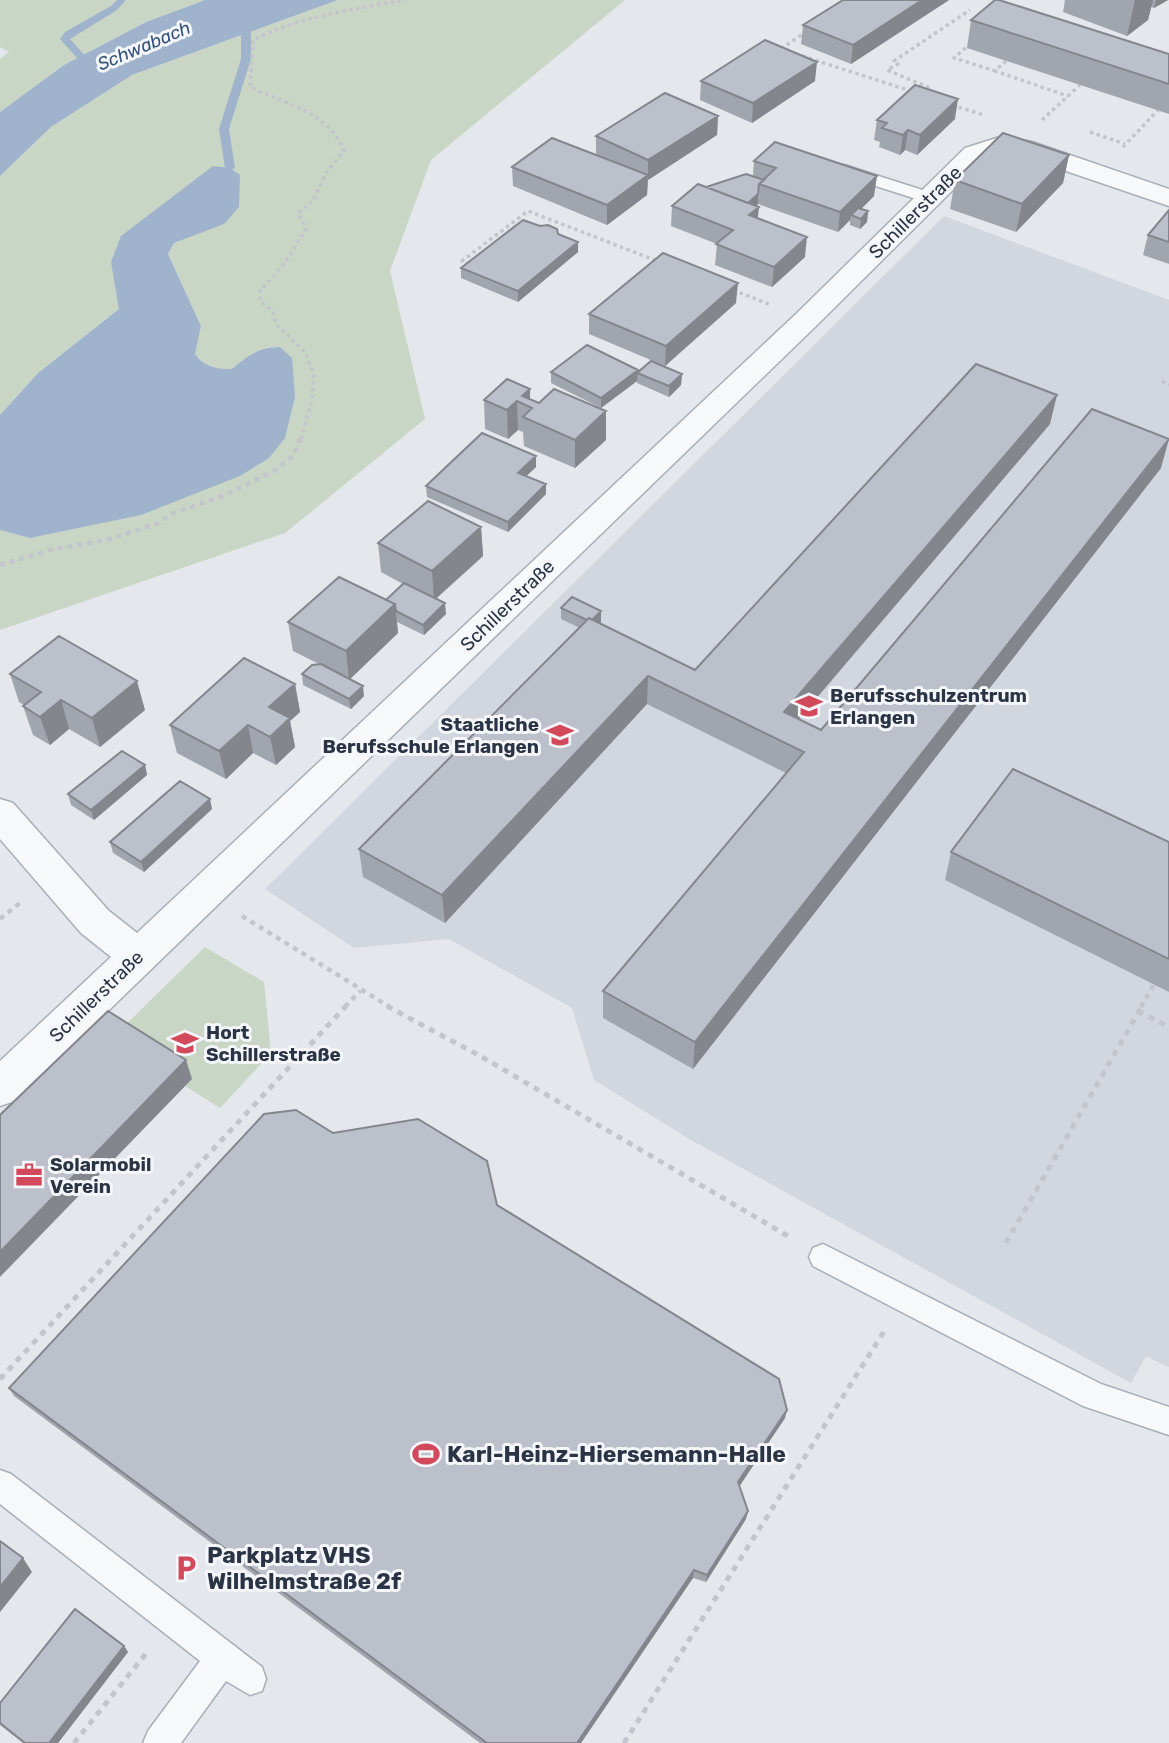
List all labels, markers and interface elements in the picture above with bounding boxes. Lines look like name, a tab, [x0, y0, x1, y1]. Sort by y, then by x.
water label: Schwabach	[94, 17, 194, 75]
street label: Schillerstraße	[864, 161, 967, 264]
street label: Schillerstraße	[455, 555, 559, 656]
place label: Berufsschulzentrum Erlangen	[830, 684, 1027, 729]
school or university icon: Berufsschulzentrum Erlangen	[794, 691, 824, 721]
place label: Staatliche Berufsschule Erlangen	[322, 713, 539, 758]
school or university icon: Staatliche Berufsschule Erlangen	[545, 720, 575, 750]
street label: Schillerstraße	[44, 946, 148, 1047]
place label: Hort Schillerstraße	[206, 1021, 341, 1066]
school or university icon: Hort Schillerstraße	[170, 1028, 200, 1058]
place label: Solarmobil Verein	[50, 1153, 151, 1198]
office icon: Solarmobil Verein	[14, 1160, 44, 1190]
sports icon: Karl-Heinz-Hiersemann-Halle	[411, 1439, 441, 1469]
place label: Karl-Heinz-Hiersemann-Halle	[447, 1440, 786, 1468]
place label: Parkplatz VHS Wilhelmstraße 2f	[207, 1541, 402, 1595]
parking icon: Parkplatz VHS Wilhelmstraße 2f	[171, 1553, 201, 1583]

